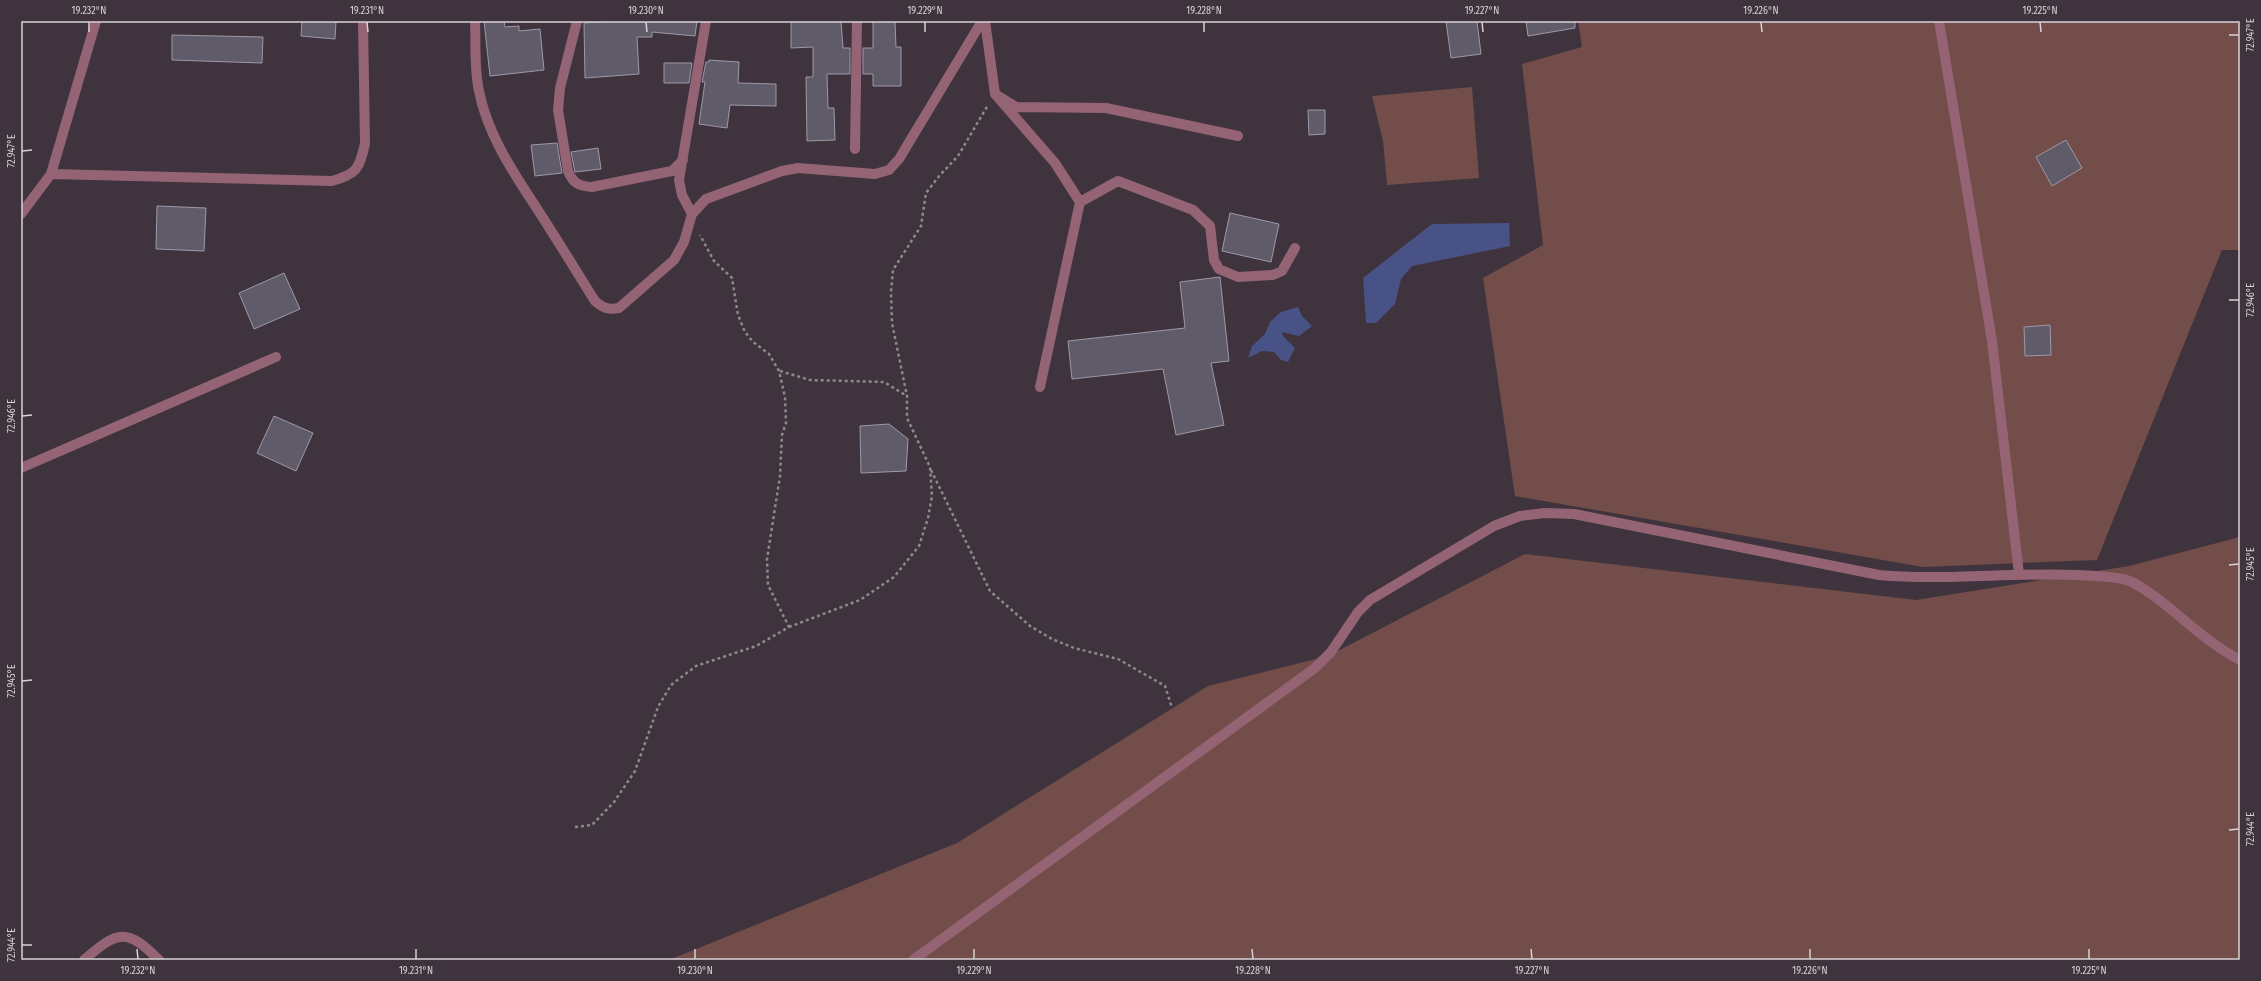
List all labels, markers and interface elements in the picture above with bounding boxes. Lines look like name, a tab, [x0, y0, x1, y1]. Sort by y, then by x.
text: 19.232°N	[72, 5, 106, 17]
text: 19.231°N	[350, 5, 384, 17]
text: 19.230°N	[628, 5, 664, 17]
text: 19.229°N	[907, 5, 943, 17]
text: 19.228°N	[1186, 5, 1222, 17]
text: 19.227°N	[1465, 5, 1499, 17]
text: 19.226°N	[1743, 5, 1779, 17]
text: 19.225°N	[2023, 5, 2057, 17]
text: 72.947°E	[2245, 18, 2257, 52]
text: 72.947°E	[6, 134, 18, 168]
text: 72.946°E	[2245, 283, 2257, 317]
text: 72.946°E	[6, 399, 18, 433]
text: 72.945°E	[2245, 547, 2257, 581]
text: 72.945°E	[6, 664, 18, 698]
text: 72.944°E	[2245, 812, 2257, 846]
text: 72.944°E	[6, 928, 18, 962]
text: 19.232°N	[121, 965, 155, 977]
text: 19.231°N	[399, 965, 433, 977]
text: 19.230°N	[677, 965, 713, 977]
text: 19.229°N	[956, 965, 992, 977]
text: 19.228°N	[1235, 965, 1271, 977]
text: 19.227°N	[1515, 965, 1549, 977]
text: 19.226°N	[1792, 965, 1828, 977]
text: 19.225°N	[2072, 965, 2106, 977]

